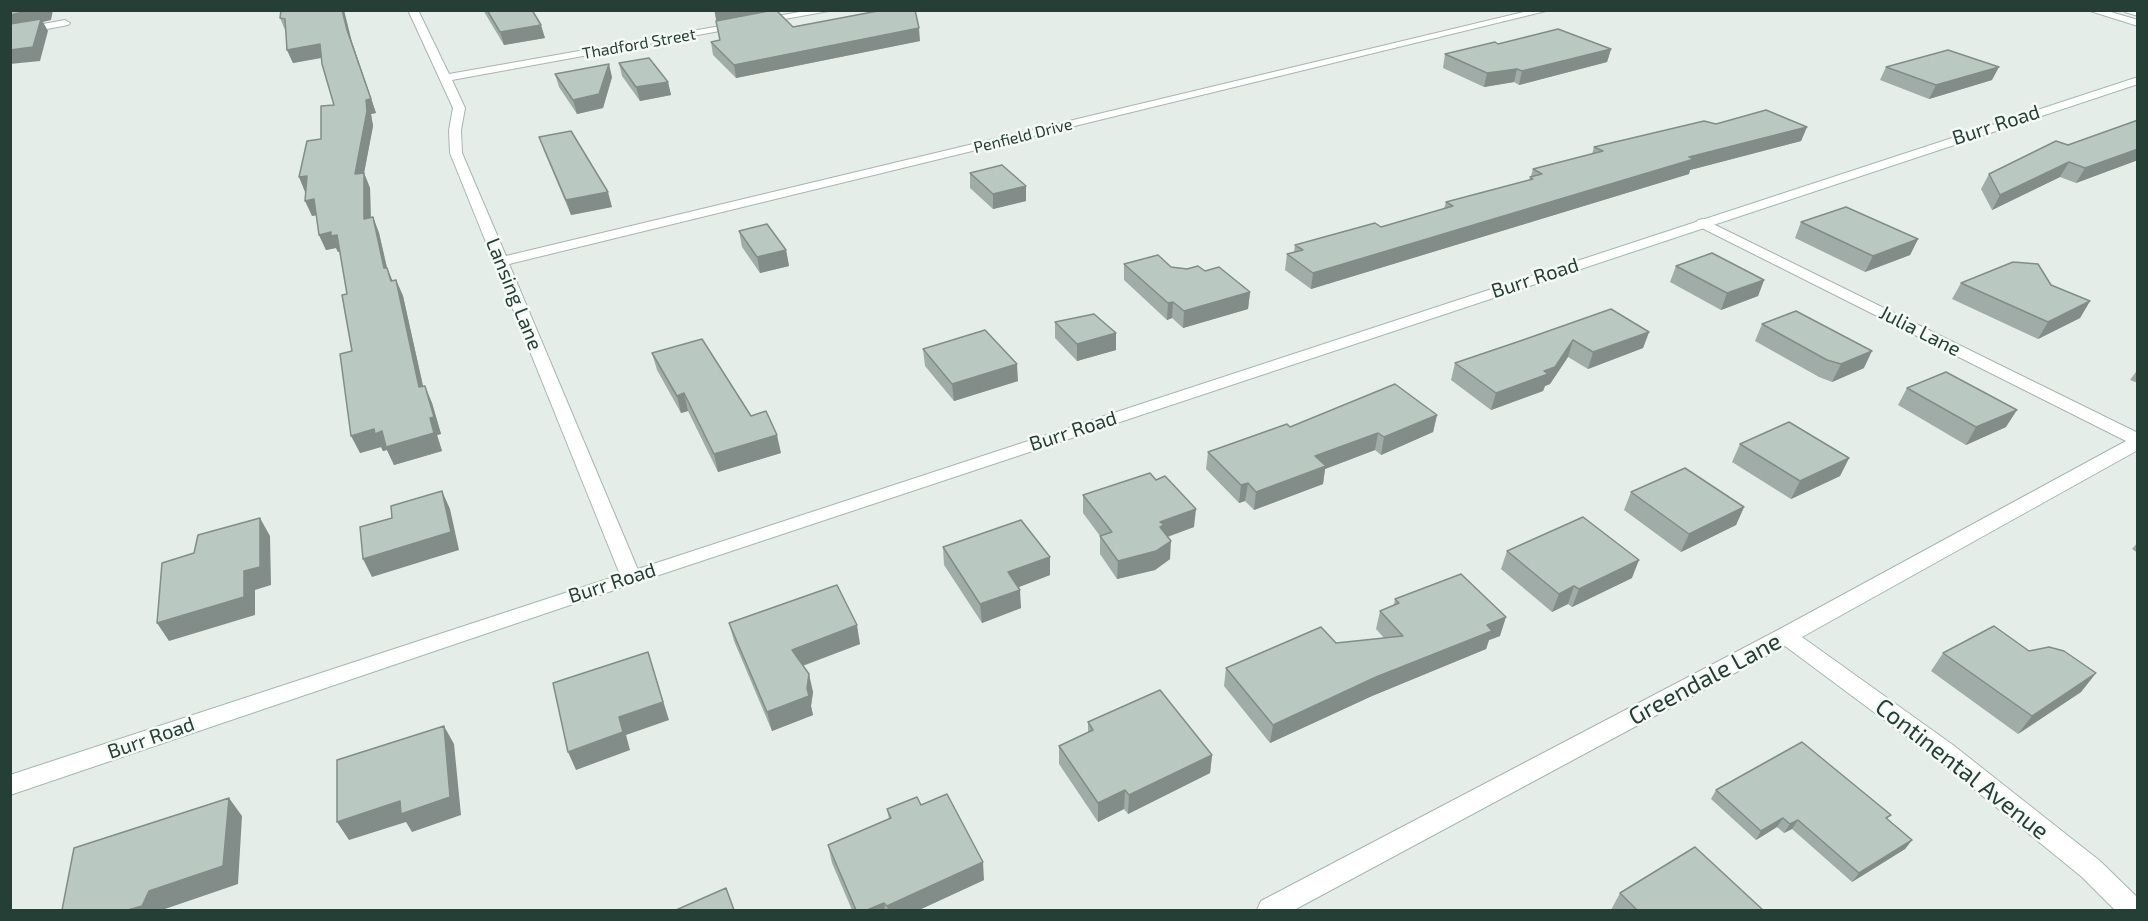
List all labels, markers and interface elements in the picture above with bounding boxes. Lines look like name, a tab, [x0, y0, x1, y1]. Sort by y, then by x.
street label: Thadford Street	[581, 25, 697, 63]
street label: Burr Road	[1949, 100, 2043, 150]
street label: Penfield Drive	[972, 114, 1074, 158]
street label: Lansing Lane	[481, 234, 547, 354]
street label: Burr Road	[1488, 253, 1582, 303]
street label: Julia Lane	[1875, 300, 1965, 362]
street label: Burr Road	[1026, 406, 1120, 456]
street label: Burr Road	[565, 558, 659, 608]
street label: Greendale Lane	[1624, 627, 1786, 731]
street label: Continental Avenue	[1869, 692, 2055, 846]
street label: Burr Road	[104, 712, 198, 764]

